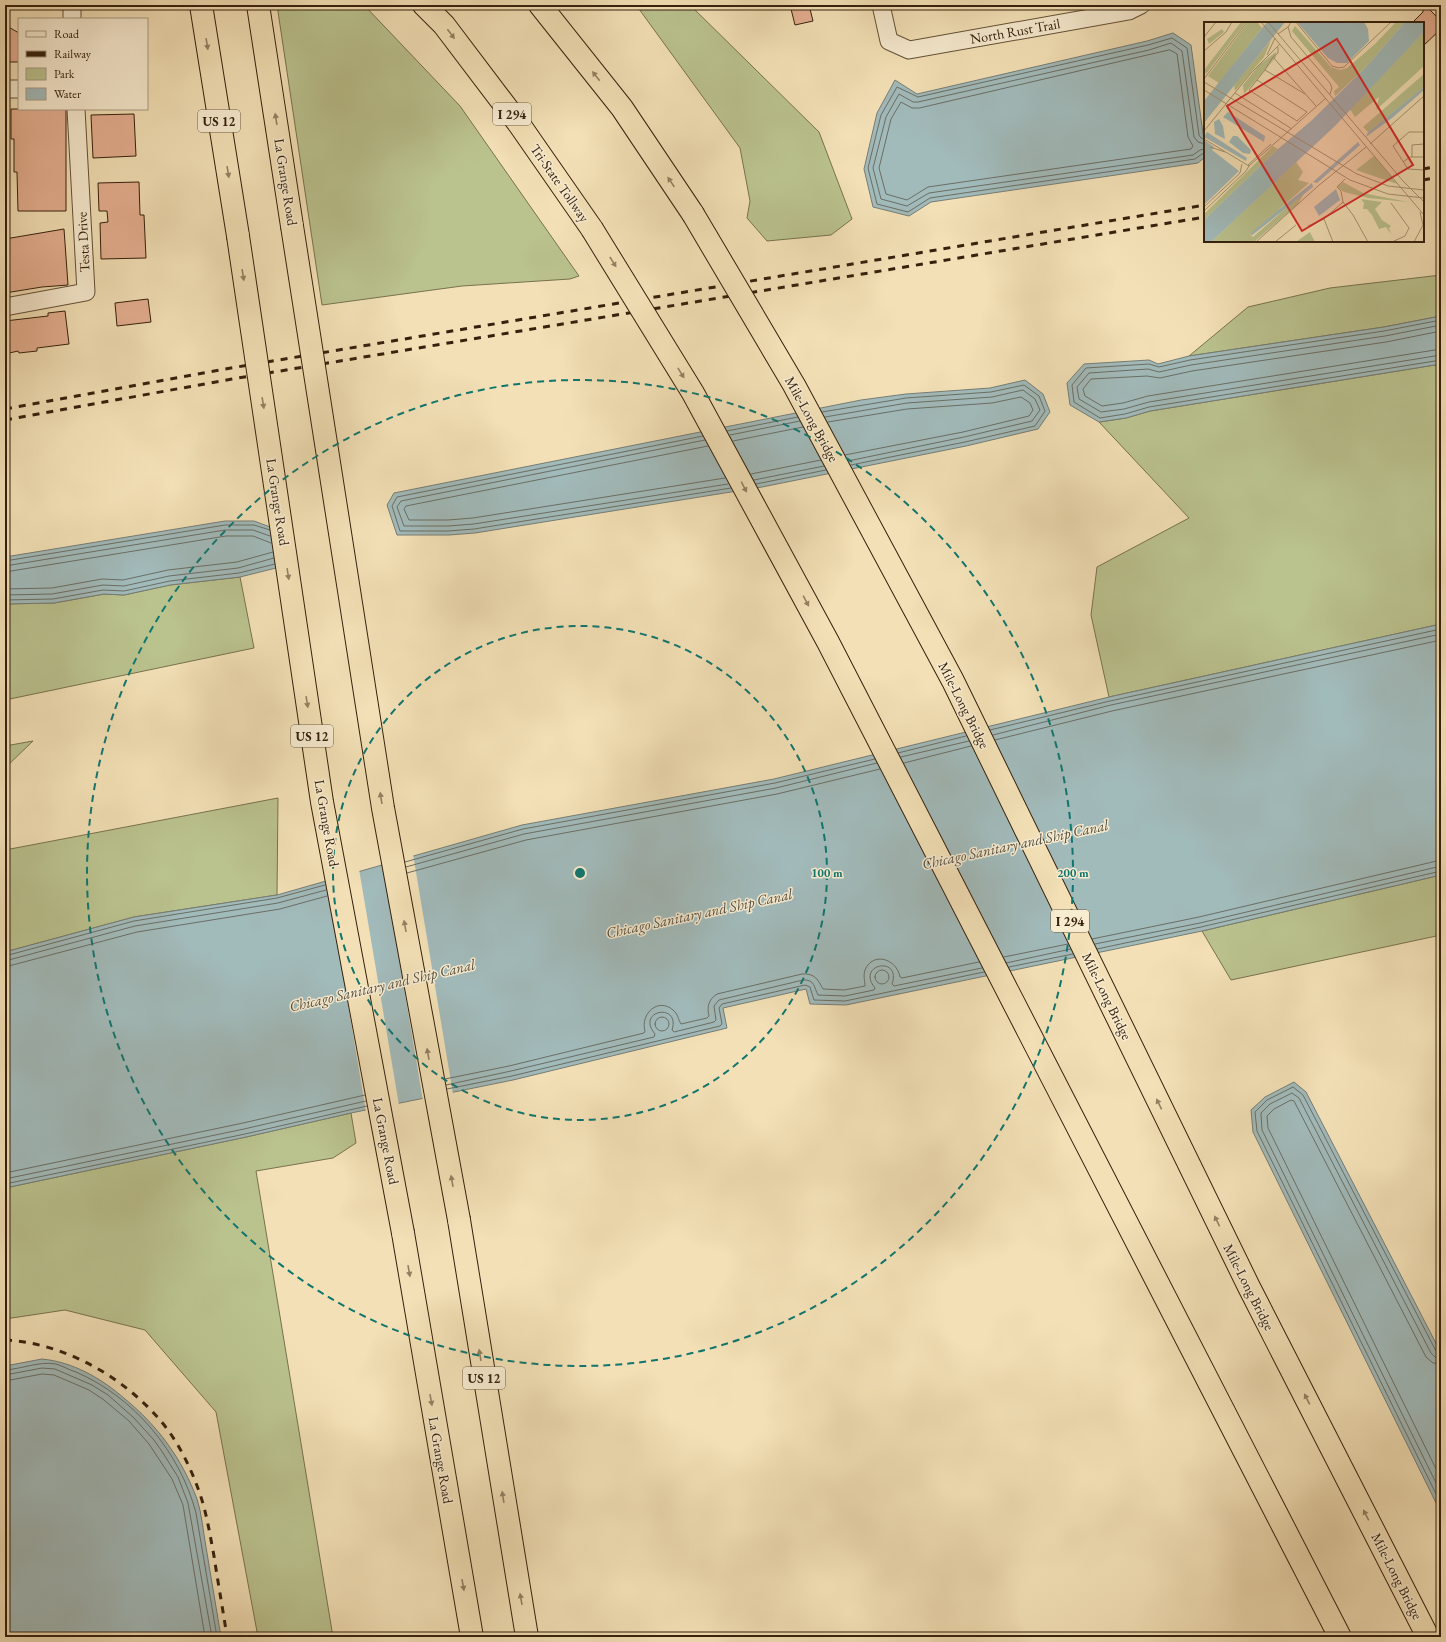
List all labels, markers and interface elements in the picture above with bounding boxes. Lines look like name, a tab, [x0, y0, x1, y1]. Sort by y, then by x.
street label: North Rust Trail	[969, 14, 1062, 48]
legend	[18, 18, 148, 110]
inset map	[1204, 22, 1424, 242]
text: Road	[54, 26, 80, 42]
one-way arrow	[446, 28, 455, 39]
one-way arrow	[204, 37, 210, 50]
text: Railway	[54, 46, 92, 62]
text: Park	[54, 66, 75, 82]
one-way arrow	[592, 70, 601, 81]
text: Water	[54, 86, 81, 102]
road number: I 294	[493, 103, 531, 125]
road number: US 12	[198, 110, 240, 132]
one-way arrow	[273, 113, 279, 125]
street label: La Grange Road	[270, 137, 302, 228]
street label: Tri-State Tollway	[526, 140, 594, 226]
one-way arrow	[225, 166, 231, 178]
one-way arrow	[667, 177, 675, 187]
street label: Testa Drive	[72, 211, 94, 273]
one-way arrow	[609, 256, 616, 268]
one-way arrow	[241, 269, 247, 281]
one-way arrow	[677, 367, 684, 379]
street label: Mile-Long Bridge	[781, 373, 843, 465]
one-way arrow	[260, 397, 266, 409]
street label: La Grange Road	[262, 457, 294, 548]
one-way arrow	[740, 481, 747, 493]
one-way arrow	[285, 567, 291, 580]
one-way arrow	[802, 595, 809, 607]
street label: Mile-Long Bridge	[934, 659, 994, 752]
one-way arrow	[304, 696, 310, 708]
road number: US 12	[291, 725, 333, 747]
street label: La Grange Road	[310, 778, 344, 869]
one-way arrow	[378, 792, 384, 804]
water label: Chicago Sanitary and Ship Canal	[920, 815, 1111, 873]
text: 100 m	[811, 865, 843, 881]
text: 200 m	[1057, 865, 1089, 881]
centre of rings	[573, 866, 587, 880]
water label: Chicago Sanitary and Ship Canal	[604, 884, 795, 942]
road number: I 294	[1051, 910, 1089, 932]
one-way arrow	[401, 920, 407, 932]
street label: Mile-Long Bridge	[1078, 949, 1136, 1043]
water label: Chicago Sanitary and Ship Canal	[287, 954, 477, 1016]
one-way arrow	[425, 1047, 431, 1060]
street label: La Grange Road	[369, 1096, 403, 1187]
one-way arrow	[1156, 1098, 1163, 1110]
one-way arrow	[448, 1175, 454, 1187]
one-way arrow	[1213, 1215, 1220, 1227]
street label: Mile-Long Bridge	[1219, 1241, 1279, 1334]
one-way arrow	[407, 1265, 413, 1277]
one-way arrow	[477, 1349, 483, 1361]
road number: US 12	[463, 1367, 505, 1389]
one-way arrow	[428, 1393, 434, 1406]
one-way arrow	[1303, 1394, 1310, 1405]
street label: La Grange Road	[424, 1415, 458, 1506]
one-way arrow	[500, 1491, 506, 1503]
one-way arrow	[1363, 1509, 1369, 1521]
street label: Mile-Long Bridge	[1367, 1530, 1427, 1623]
one-way arrow	[460, 1579, 466, 1591]
one-way arrow	[517, 1592, 523, 1605]

